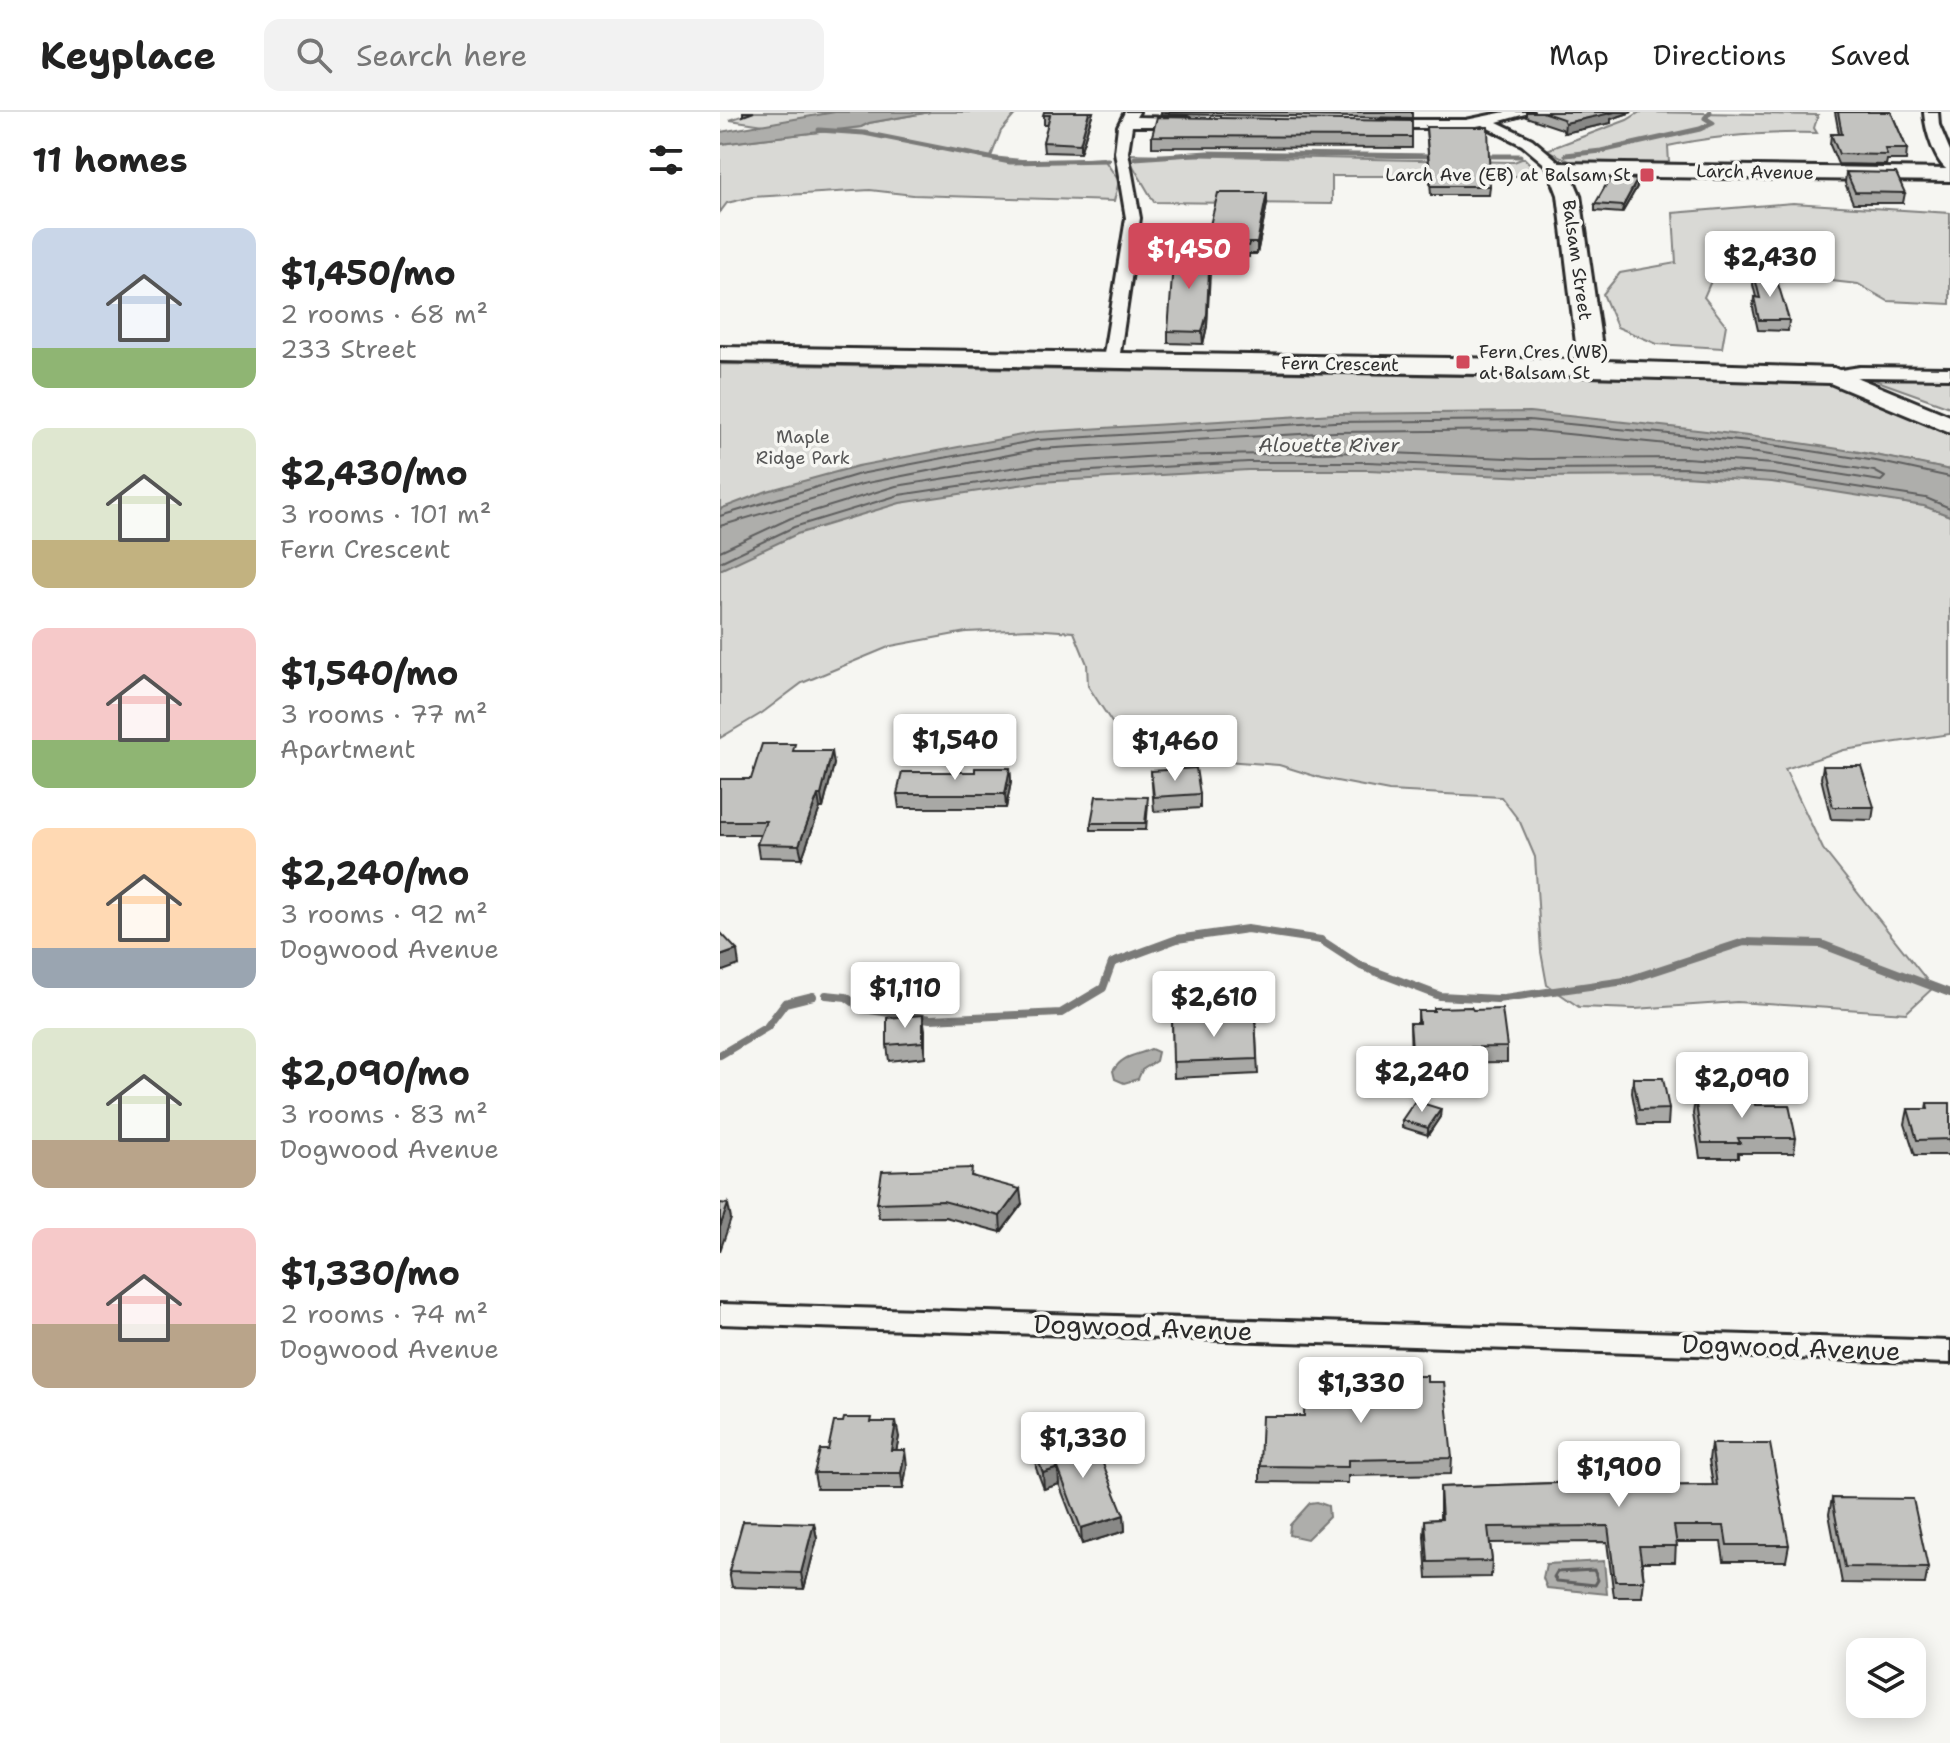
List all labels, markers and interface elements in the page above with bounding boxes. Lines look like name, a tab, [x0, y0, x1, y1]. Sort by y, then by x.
search box	[264, 19, 824, 91]
text: Keyplace	[40, 30, 216, 81]
icon: search	[292, 33, 336, 77]
text: Search here	[356, 35, 527, 76]
text: Map	[1549, 36, 1609, 74]
text: Directions	[1653, 36, 1787, 74]
text: Saved	[1831, 36, 1910, 74]
text: 11 homes	[32, 137, 188, 183]
icon: filters	[644, 138, 688, 182]
street label: Larch Avenue	[1696, 159, 1814, 185]
place label: Larch Ave (EB) at Balsam St	[1385, 163, 1631, 187]
marker: Larch Ave (EB) at Balsam St	[1638, 166, 1656, 184]
street label: Balsam Street	[1557, 198, 1597, 322]
pin: $1,450	[1124, 223, 1254, 291]
text: $1,450	[1146, 231, 1232, 266]
pin: $2,430	[1705, 231, 1835, 299]
text: $2,430	[1723, 239, 1817, 274]
text: $1,450/mo	[280, 250, 456, 296]
icon: home	[96, 260, 192, 356]
text: 2 rooms · 68 m²	[280, 296, 488, 331]
text: 233 Street	[280, 331, 417, 366]
place label: Fern Cres (WB) at Balsam St	[1479, 340, 1608, 385]
street label: Fern Crescent	[1281, 351, 1399, 377]
marker: Fern Cres (WB) at Balsam St	[1454, 353, 1472, 371]
park label: Maple Ridge Park	[756, 425, 850, 470]
water label: Alouette River	[1258, 432, 1400, 458]
text: $2,430/mo	[280, 450, 468, 496]
icon: home	[96, 460, 192, 556]
text: 3 rooms · 101 m²	[280, 496, 491, 531]
text: Fern Crescent	[280, 531, 451, 566]
text: $1,540/mo	[280, 650, 459, 696]
icon: home	[96, 660, 192, 756]
text: 3 rooms · 77 m²	[280, 696, 488, 731]
pin: $1,540	[890, 714, 1020, 782]
pin: $1,460	[1110, 715, 1240, 783]
text: $1,540	[911, 722, 999, 757]
text: $1,460	[1131, 723, 1219, 758]
text: Apartment	[280, 731, 416, 766]
text: $2,240/mo	[280, 850, 470, 896]
icon: home	[96, 860, 192, 956]
text: 3 rooms · 92 m²	[280, 896, 488, 931]
text: Dogwood Avenue	[280, 931, 499, 966]
pin: $1,110	[840, 962, 970, 1030]
text: $1,110	[869, 970, 941, 1005]
pin: $2,610	[1149, 971, 1279, 1039]
text: $2,610	[1170, 979, 1258, 1014]
pin: $2,240	[1357, 1046, 1487, 1114]
text: $2,090/mo	[280, 1050, 470, 1096]
pin: $2,090	[1677, 1052, 1807, 1120]
text: $2,240	[1374, 1054, 1470, 1089]
icon: home	[96, 1060, 192, 1156]
text: $2,090	[1694, 1060, 1790, 1095]
text: 3 rooms · 83 m²	[280, 1096, 488, 1131]
text: Dogwood Avenue	[280, 1131, 499, 1166]
text: $1,330/mo	[280, 1250, 460, 1296]
icon: home	[96, 1260, 192, 1356]
text: 2 rooms · 74 m²	[280, 1296, 488, 1331]
street label: Dogwood Avenue	[1033, 1306, 1253, 1348]
street label: Dogwood Avenue	[1681, 1326, 1901, 1368]
text: Dogwood Avenue	[280, 1331, 499, 1366]
pin: $1,330	[1296, 1357, 1426, 1425]
text: $1,330	[1317, 1365, 1405, 1400]
pin: $1,330	[1018, 1412, 1148, 1480]
text: $1,330	[1039, 1420, 1127, 1455]
pin: $1,900	[1554, 1441, 1684, 1509]
text: $1,900	[1576, 1449, 1662, 1484]
map controls	[1846, 1638, 1926, 1718]
button: layers	[1846, 1638, 1926, 1718]

